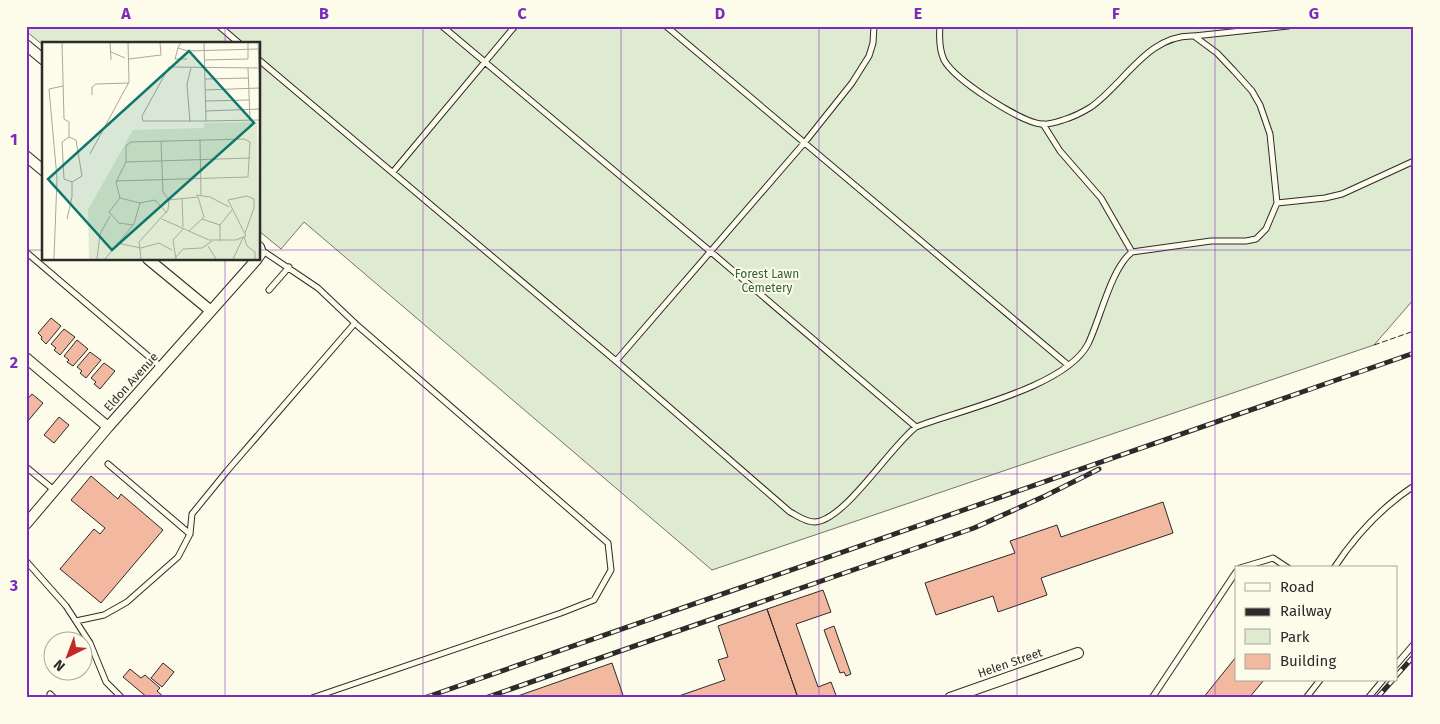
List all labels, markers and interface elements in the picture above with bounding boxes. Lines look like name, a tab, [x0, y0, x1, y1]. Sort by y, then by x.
text: A	[120, 4, 131, 23]
text: B	[319, 4, 329, 23]
text: C	[517, 4, 527, 23]
text: D	[715, 4, 725, 23]
text: E	[914, 4, 922, 23]
text: F	[1112, 4, 1120, 23]
text: G	[1309, 4, 1319, 23]
inset map	[42, 42, 260, 260]
text: 1	[10, 130, 18, 149]
park label: Forest Lawn Cemetery	[735, 267, 799, 295]
street label: Eldon Avenue	[101, 350, 161, 414]
text: 2	[10, 353, 18, 372]
legend	[1235, 566, 1398, 682]
text: 3	[9, 576, 18, 595]
text: Road	[1280, 578, 1315, 596]
text: Railway	[1280, 602, 1332, 620]
text: Park	[1280, 628, 1310, 646]
north arrow	[42, 632, 92, 682]
street label: Helen Street	[976, 645, 1045, 681]
text: Building	[1280, 652, 1336, 670]
text: N	[50, 656, 69, 675]

